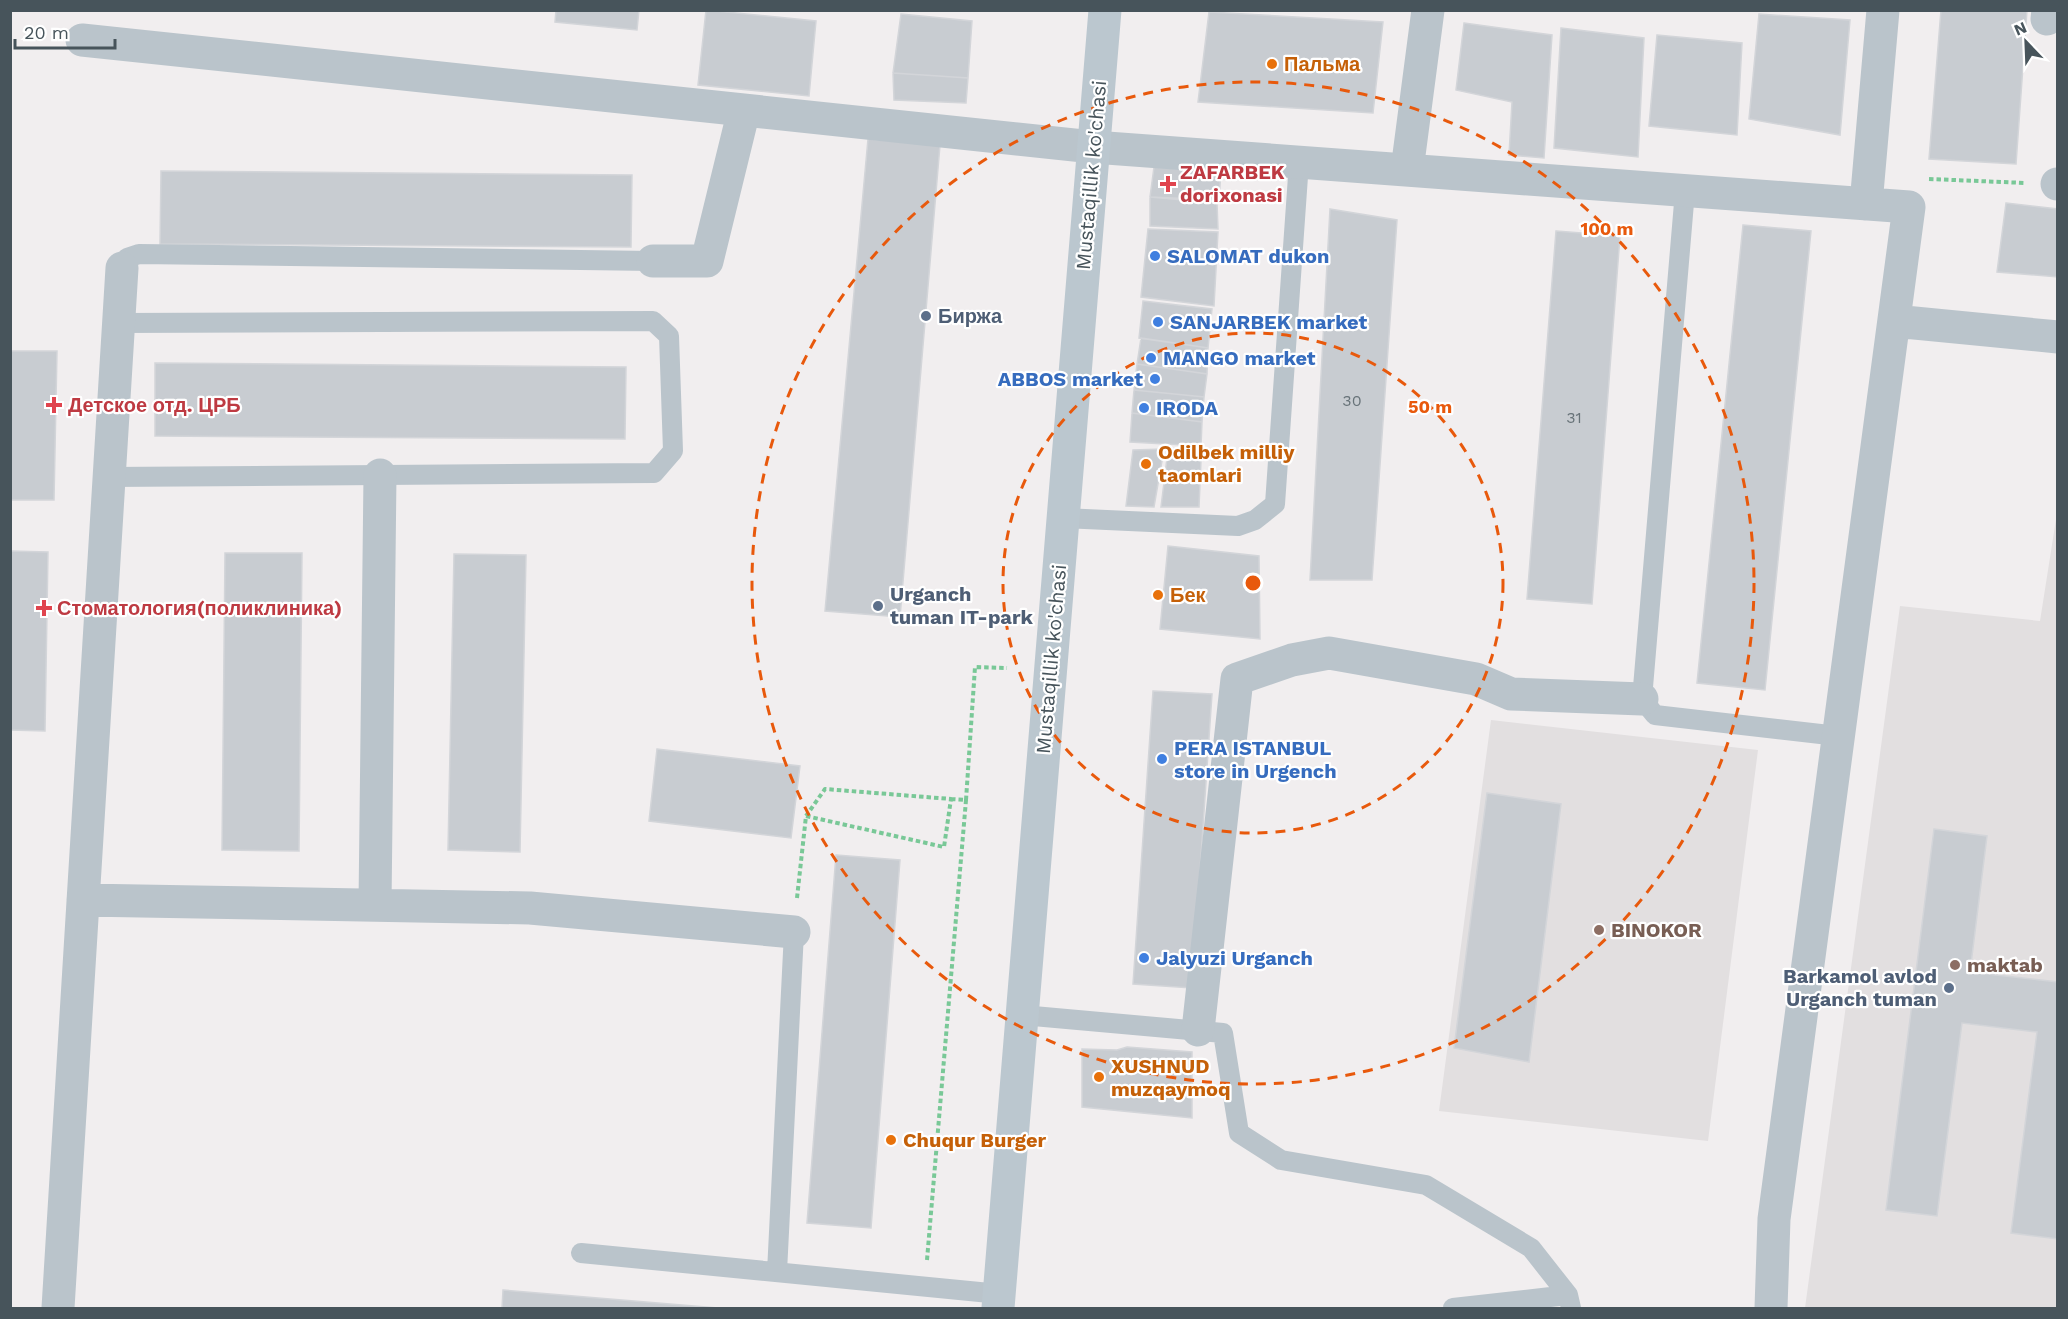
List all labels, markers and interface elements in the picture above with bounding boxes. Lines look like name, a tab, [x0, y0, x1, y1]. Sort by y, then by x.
scale bar	[15, 12, 116, 50]
north arrow	[1996, 12, 2056, 72]
text: N	[2011, 18, 2030, 40]
text: 20 m	[24, 22, 69, 43]
place label: Пальма	[1284, 52, 1361, 76]
marker: Пальма	[1265, 57, 1279, 71]
street label: Mustaqillik ko'chasi	[1071, 79, 1111, 271]
place label: ZAFARBEK dorixonasi	[1180, 160, 1285, 207]
marker: ZAFARBEK dorixonasi	[1161, 177, 1175, 191]
text: 100 m	[1580, 218, 1634, 239]
place label: SALOMAT dukon	[1167, 244, 1329, 268]
marker: SALOMAT dukon	[1148, 249, 1162, 263]
place label: Биржа	[938, 304, 1003, 328]
marker: Биржа	[919, 309, 933, 323]
place label: SANJARBEK market	[1170, 310, 1368, 334]
marker: SANJARBEK market	[1151, 315, 1165, 329]
place label: MANGO market	[1163, 346, 1316, 370]
marker: MANGO market	[1144, 351, 1158, 365]
place label: ABBOS market	[998, 367, 1143, 391]
marker: ABBOS market	[1148, 372, 1162, 386]
house number: 30	[1342, 391, 1362, 410]
place label: Детское отд. ЦРБ	[68, 393, 241, 417]
marker: Детское отд. ЦРБ	[45, 396, 63, 414]
place label: IRODA	[1156, 396, 1219, 420]
text: 50 m	[1408, 396, 1452, 417]
marker: IRODA	[1137, 401, 1151, 415]
house number: 31	[1566, 408, 1582, 427]
place label: Odilbek milliy taomlari	[1158, 440, 1295, 487]
marker: Odilbek milliy taomlari	[1139, 457, 1153, 471]
street label: Mustaqillik ko'chasi	[1031, 563, 1071, 755]
centre of rings	[1243, 573, 1263, 593]
place label: Urganch tuman IT-park	[890, 582, 1034, 629]
place label: Бек	[1170, 583, 1206, 607]
marker: Бек	[1151, 588, 1165, 602]
place label: Стоматология(поликлиника)	[57, 596, 342, 620]
marker: Стоматология(поликлиника)	[35, 599, 53, 617]
marker: Urganch tuman IT-park	[871, 599, 885, 613]
place label: PERA ISTANBUL store in Urgench	[1174, 736, 1337, 783]
marker: PERA ISTANBUL store in Urgench	[1155, 752, 1169, 766]
place label: BINOKOR	[1611, 918, 1702, 942]
marker: BINOKOR	[1592, 923, 1606, 937]
place label: Jalyuzi Urganch	[1156, 946, 1313, 970]
marker: Jalyuzi Urganch	[1137, 951, 1151, 965]
place label: maktab	[1967, 953, 2043, 977]
marker: maktab	[1948, 958, 1962, 972]
place label: Barkamol avlod Urganch tuman	[1783, 964, 1937, 1011]
marker: Barkamol avlod Urganch tuman	[1942, 981, 1956, 995]
place label: XUSHNUD muzqaymoq	[1111, 1054, 1231, 1101]
marker: XUSHNUD muzqaymoq	[1092, 1070, 1106, 1084]
place label: Chuqur Burger	[903, 1128, 1047, 1152]
marker: Chuqur Burger	[884, 1133, 898, 1147]

